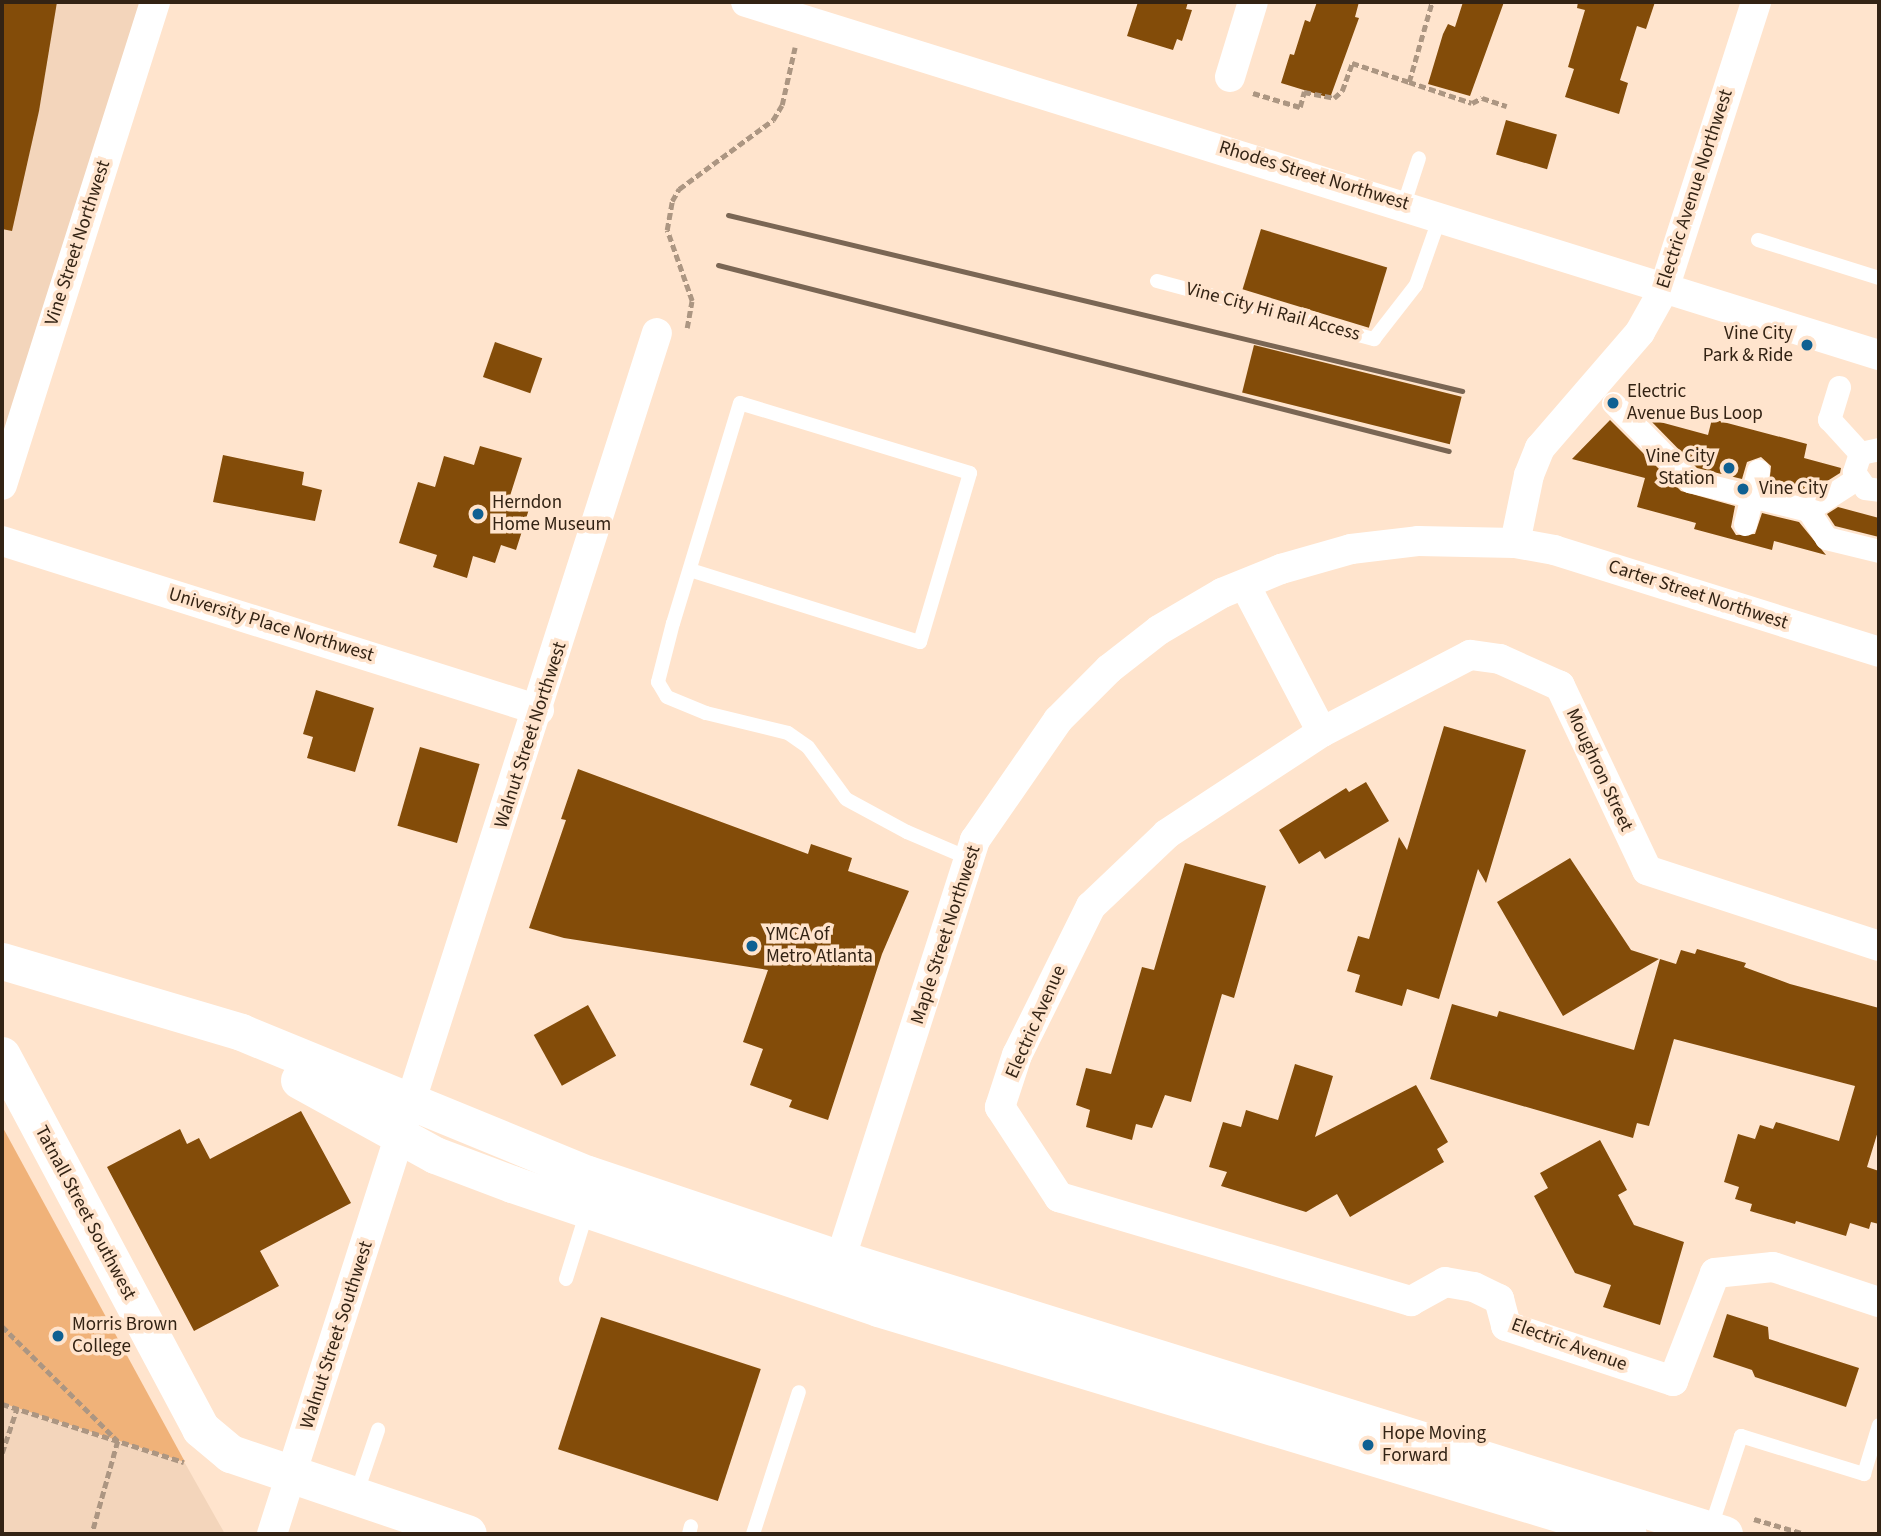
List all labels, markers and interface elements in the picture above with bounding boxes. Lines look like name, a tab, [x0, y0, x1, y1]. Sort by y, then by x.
street label: Electric Avenue Northwest	[1652, 86, 1738, 292]
street label: Rhodes Street Northwest	[1216, 136, 1412, 216]
street label: Vine Street Northwest	[41, 157, 115, 329]
street label: Vine City Hi Rail Access	[1183, 278, 1363, 346]
place label: Vine City Park & Ride	[1703, 323, 1793, 367]
marker: Vine City Park & Ride	[1799, 337, 1815, 353]
place label: Electric Avenue Bus Loop	[1627, 381, 1763, 425]
marker: Electric Avenue Bus Loop	[1605, 395, 1621, 411]
place label: Vine City Station	[1646, 446, 1715, 490]
marker: Vine City Station	[1721, 460, 1737, 476]
place label: Vine City	[1759, 478, 1828, 500]
marker: Vine City	[1733, 479, 1753, 499]
place label: Herndon Home Museum	[492, 492, 611, 536]
marker: Herndon Home Museum	[470, 506, 486, 522]
street label: Carter Street Northwest	[1605, 555, 1791, 635]
street label: University Place Northwest	[166, 583, 376, 667]
street label: Walnut Street Northwest	[490, 639, 572, 831]
street label: Moughron Street	[1561, 705, 1637, 835]
street label: Maple Street Northwest	[906, 843, 986, 1027]
place label: YMCA of Metro Atlanta	[766, 924, 873, 968]
marker: YMCA of Metro Atlanta	[744, 938, 760, 954]
street label: Electric Avenue	[1001, 962, 1071, 1082]
street label: Tatnall Street Southwest	[29, 1122, 141, 1304]
street label: Walnut Street Southwest	[296, 1238, 378, 1432]
place label: Morris Brown College	[72, 1314, 178, 1358]
street label: Electric Avenue	[1508, 1314, 1630, 1376]
marker: Morris Brown College	[50, 1328, 66, 1344]
place label: Hope Moving Forward	[1382, 1423, 1486, 1467]
marker: Hope Moving Forward	[1360, 1437, 1376, 1453]

